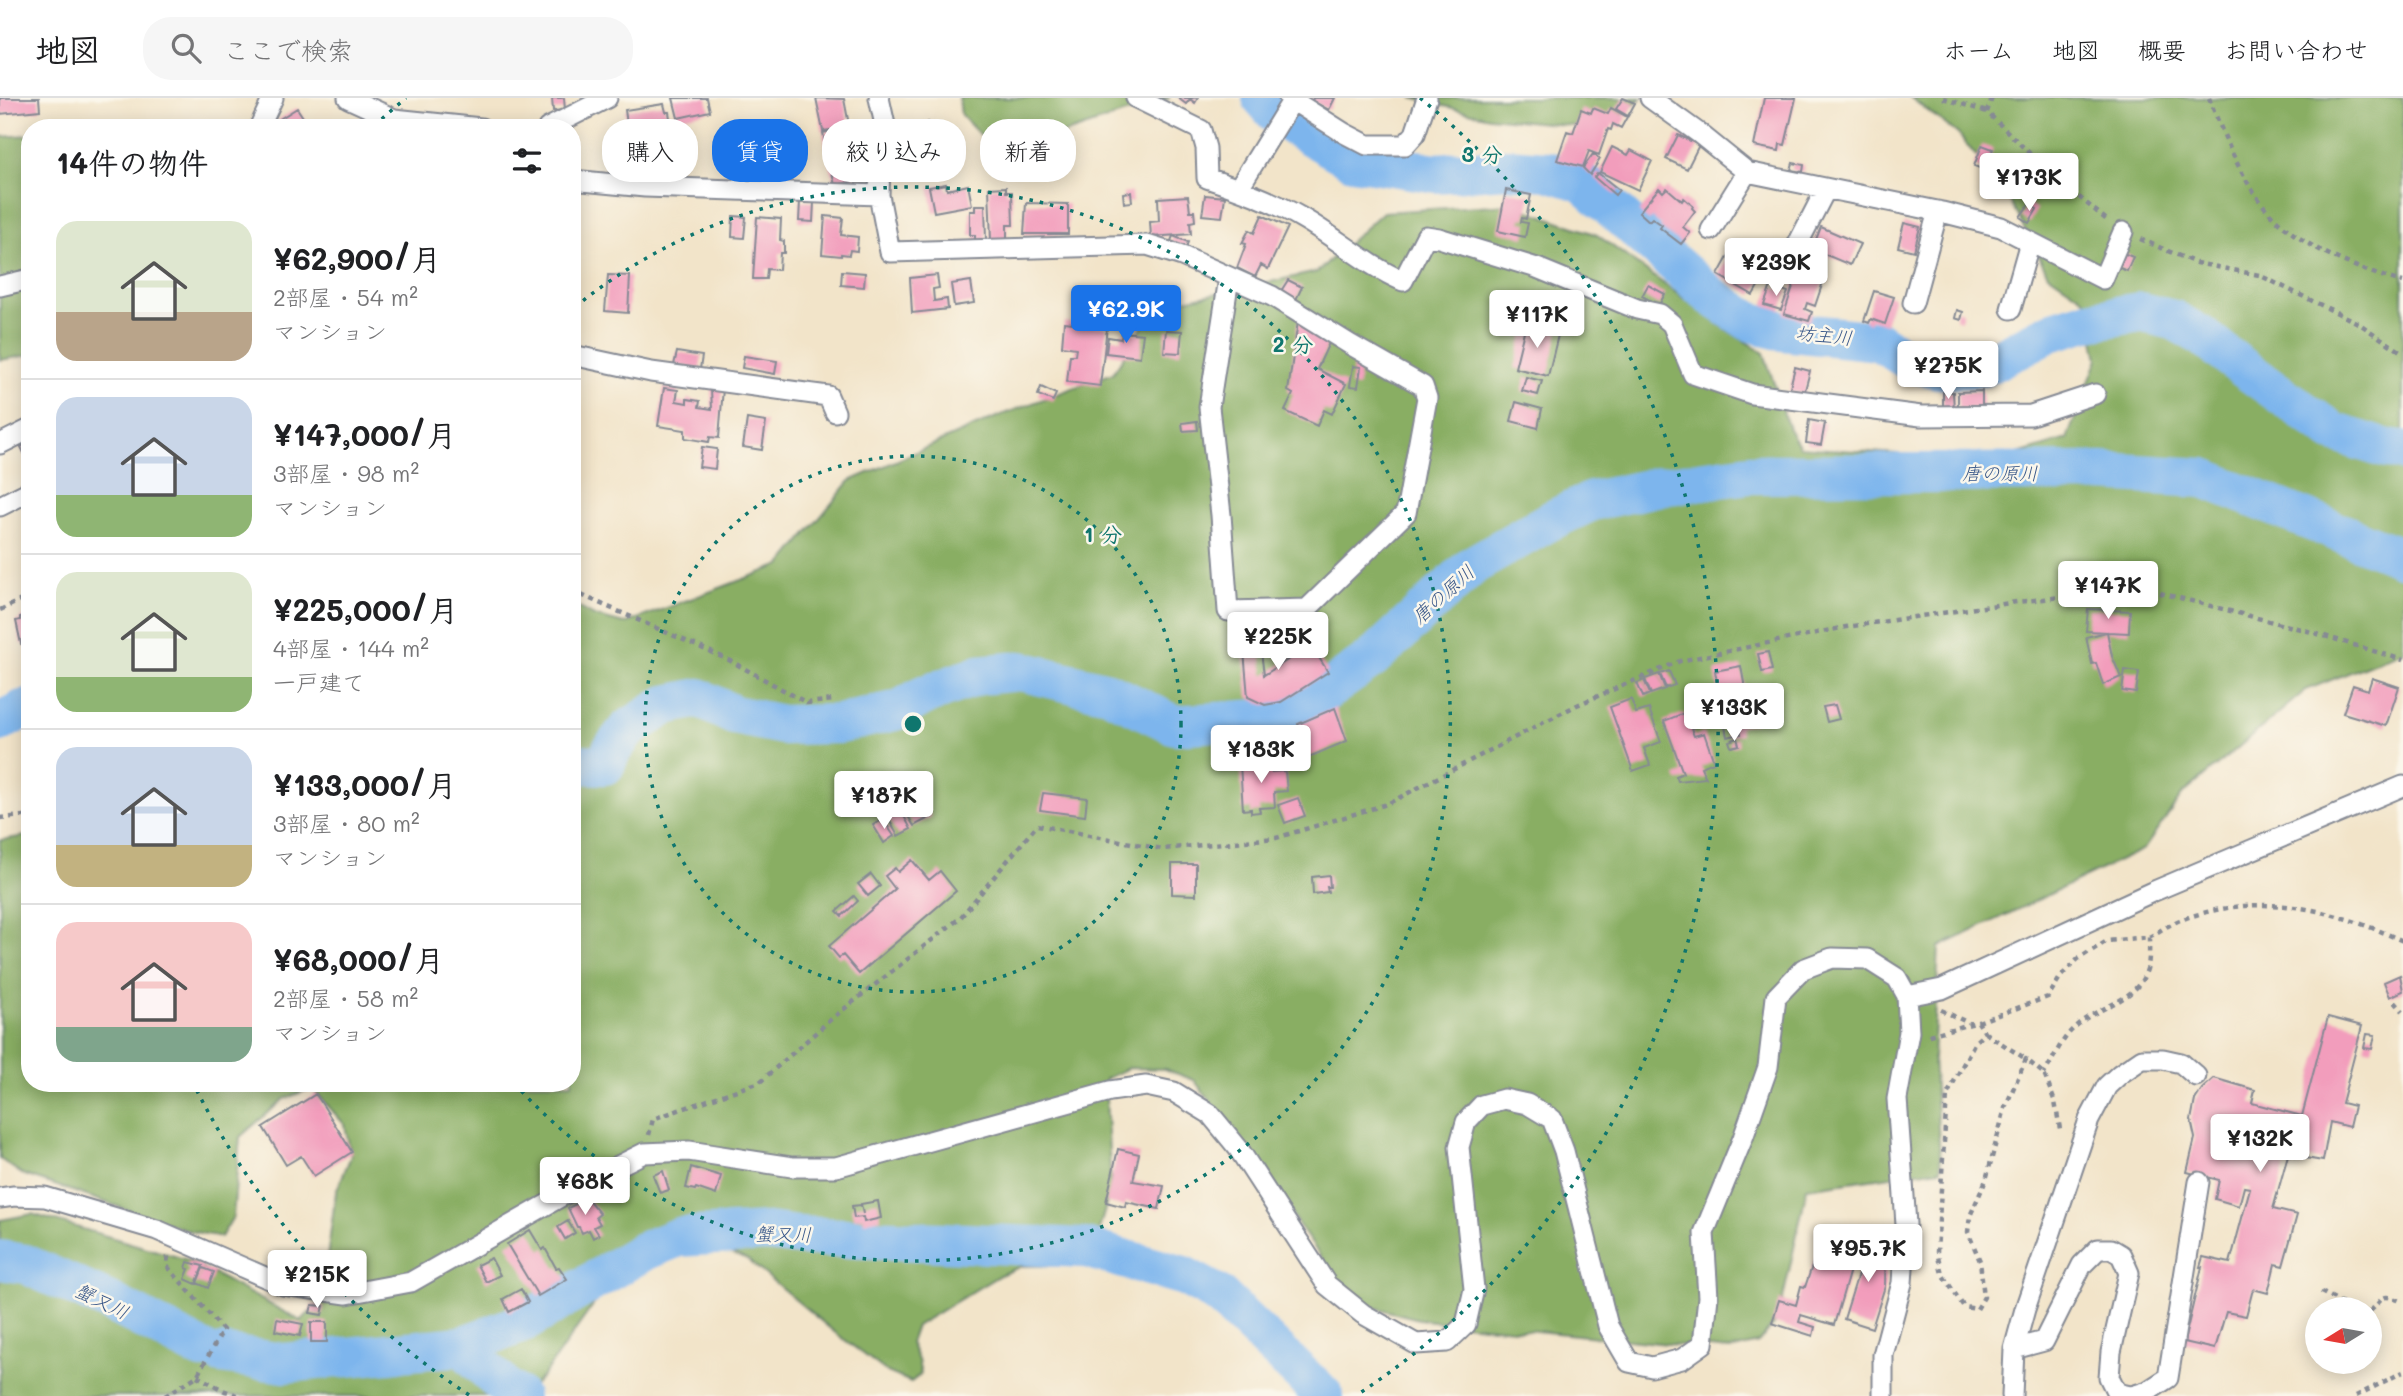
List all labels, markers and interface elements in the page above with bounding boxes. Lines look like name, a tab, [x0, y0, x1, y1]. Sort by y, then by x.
search box	[143, 17, 633, 80]
text: 地図	[35, 27, 101, 70]
icon: search	[167, 29, 205, 67]
text: ここで検索	[223, 33, 353, 67]
text: ホーム	[1943, 34, 2014, 65]
text: 地図	[2052, 34, 2100, 65]
text: 概要	[2138, 34, 2186, 65]
text: お問い合わせ	[2224, 34, 2368, 65]
chip: 購入	[602, 119, 698, 182]
chip: 賃貸	[712, 119, 808, 182]
chip: 絞り込み	[822, 119, 966, 182]
chip: 新着	[980, 119, 1076, 182]
text: 3 分	[1461, 140, 1503, 167]
text: 14件の物件	[56, 142, 208, 182]
icon: filters	[508, 142, 546, 180]
pin: ¥173K	[1980, 153, 2078, 213]
text: ¥173K	[1996, 161, 2063, 191]
text: ¥62,900/月	[273, 238, 441, 278]
pin: ¥239K	[1727, 238, 1825, 298]
text: ¥239K	[1741, 246, 1811, 276]
icon: home	[112, 249, 196, 333]
text: 2部屋 · 54 m²	[273, 282, 418, 312]
pin: ¥62.9K	[1069, 286, 1183, 345]
pin: ¥117K	[1488, 290, 1586, 350]
text: ¥62.9K	[1087, 293, 1165, 323]
text: ¥117K	[1505, 298, 1569, 328]
text: マンション	[273, 316, 387, 346]
water label: 坊主川	[1794, 319, 1854, 350]
text: 2 分	[1273, 330, 1313, 357]
pin: ¥275K	[1899, 342, 1997, 401]
text: ¥275K	[1913, 349, 1983, 379]
text: ¥147,000/月	[273, 414, 456, 454]
icon: home	[112, 425, 196, 509]
text: 3部屋 · 98 m²	[273, 458, 419, 488]
water label: 唐の原川	[1962, 460, 2038, 485]
text: マンション	[273, 492, 387, 522]
text: 1 分	[1084, 520, 1122, 547]
water label: 唐の原川	[1406, 559, 1479, 628]
pin: ¥147K	[2059, 561, 2157, 621]
text: ¥147K	[2074, 569, 2142, 599]
text: ¥225,000/月	[273, 589, 458, 629]
icon: home	[112, 600, 196, 684]
pin: ¥225K	[1229, 612, 1327, 672]
text: ¥225K	[1243, 620, 1313, 650]
text: 4部屋 · 144 m²	[273, 633, 429, 663]
text: 一戸建て	[273, 667, 365, 697]
pin: ¥133K	[1685, 684, 1783, 743]
text: ¥133K	[1700, 691, 1768, 721]
centre of rings	[901, 712, 925, 736]
pin: ¥183K	[1212, 726, 1310, 785]
text: ¥183K	[1227, 733, 1295, 763]
text: ¥133,000/月	[273, 764, 457, 804]
pin: ¥187K	[835, 772, 933, 831]
icon: home	[112, 775, 196, 859]
text: ¥187K	[850, 779, 918, 809]
text: 3部屋 · 80 m²	[273, 808, 420, 838]
text: マンション	[273, 842, 387, 872]
text: ¥68,000/月	[273, 939, 444, 979]
icon: home	[112, 950, 196, 1034]
text: 2部屋 · 58 m²	[273, 983, 418, 1013]
text: マンション	[273, 1017, 387, 1047]
pin: ¥132K	[2211, 1114, 2309, 1174]
text: ¥132K	[2226, 1122, 2294, 1152]
pin: ¥68K	[544, 1158, 626, 1217]
text: ¥68K	[556, 1165, 614, 1195]
water label: 蟹又川	[754, 1221, 812, 1246]
pin: ¥95.7K	[1811, 1224, 1925, 1284]
text: ¥95.7K	[1829, 1232, 1907, 1262]
pin: ¥215K	[268, 1250, 366, 1310]
text: ¥215K	[284, 1258, 350, 1288]
water label: 蟹又川	[71, 1277, 133, 1324]
north arrow	[2305, 1297, 2382, 1374]
map controls	[2305, 1297, 2382, 1374]

